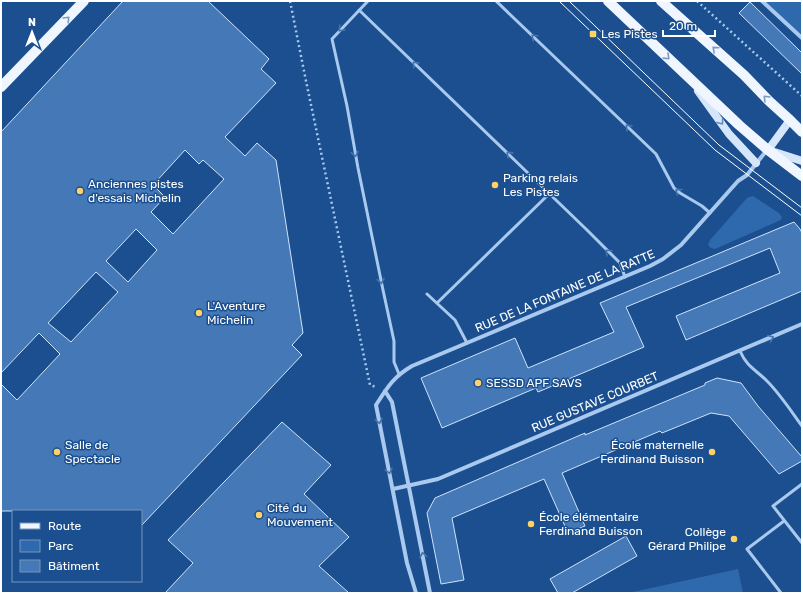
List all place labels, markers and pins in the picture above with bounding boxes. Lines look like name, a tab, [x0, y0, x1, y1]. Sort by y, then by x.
place label: Les Pistes	[601, 27, 658, 41]
marker: Les Pistes	[588, 29, 598, 39]
place label: Parking relais Les Pistes	[503, 171, 578, 199]
place label: Anciennes pistes d'essais Michelin	[88, 177, 184, 205]
marker: Parking relais Les Pistes	[490, 180, 500, 190]
marker: Anciennes pistes d'essais Michelin	[75, 186, 85, 196]
place label: L'Aventure Michelin	[207, 299, 266, 327]
marker: L'Aventure Michelin	[194, 308, 204, 318]
place label: SESSD APF SAVS	[486, 376, 582, 390]
marker: SESSD APF SAVS	[473, 378, 483, 388]
place label: Salle de Spectacle	[65, 438, 121, 466]
place label: École maternelle Ferdinand Buisson	[600, 438, 704, 466]
marker: Salle de Spectacle	[52, 447, 62, 457]
marker: École maternelle Ferdinand Buisson	[707, 447, 717, 457]
place label: Cité du Mouvement	[267, 501, 333, 529]
marker: Cité du Mouvement	[254, 510, 264, 520]
place label: École élémentaire Ferdinand Buisson	[539, 510, 643, 538]
marker: École élémentaire Ferdinand Buisson	[526, 519, 536, 529]
place label: Collège Gérard Philipe	[648, 525, 726, 553]
marker: Collège Gérard Philipe	[729, 534, 739, 544]

